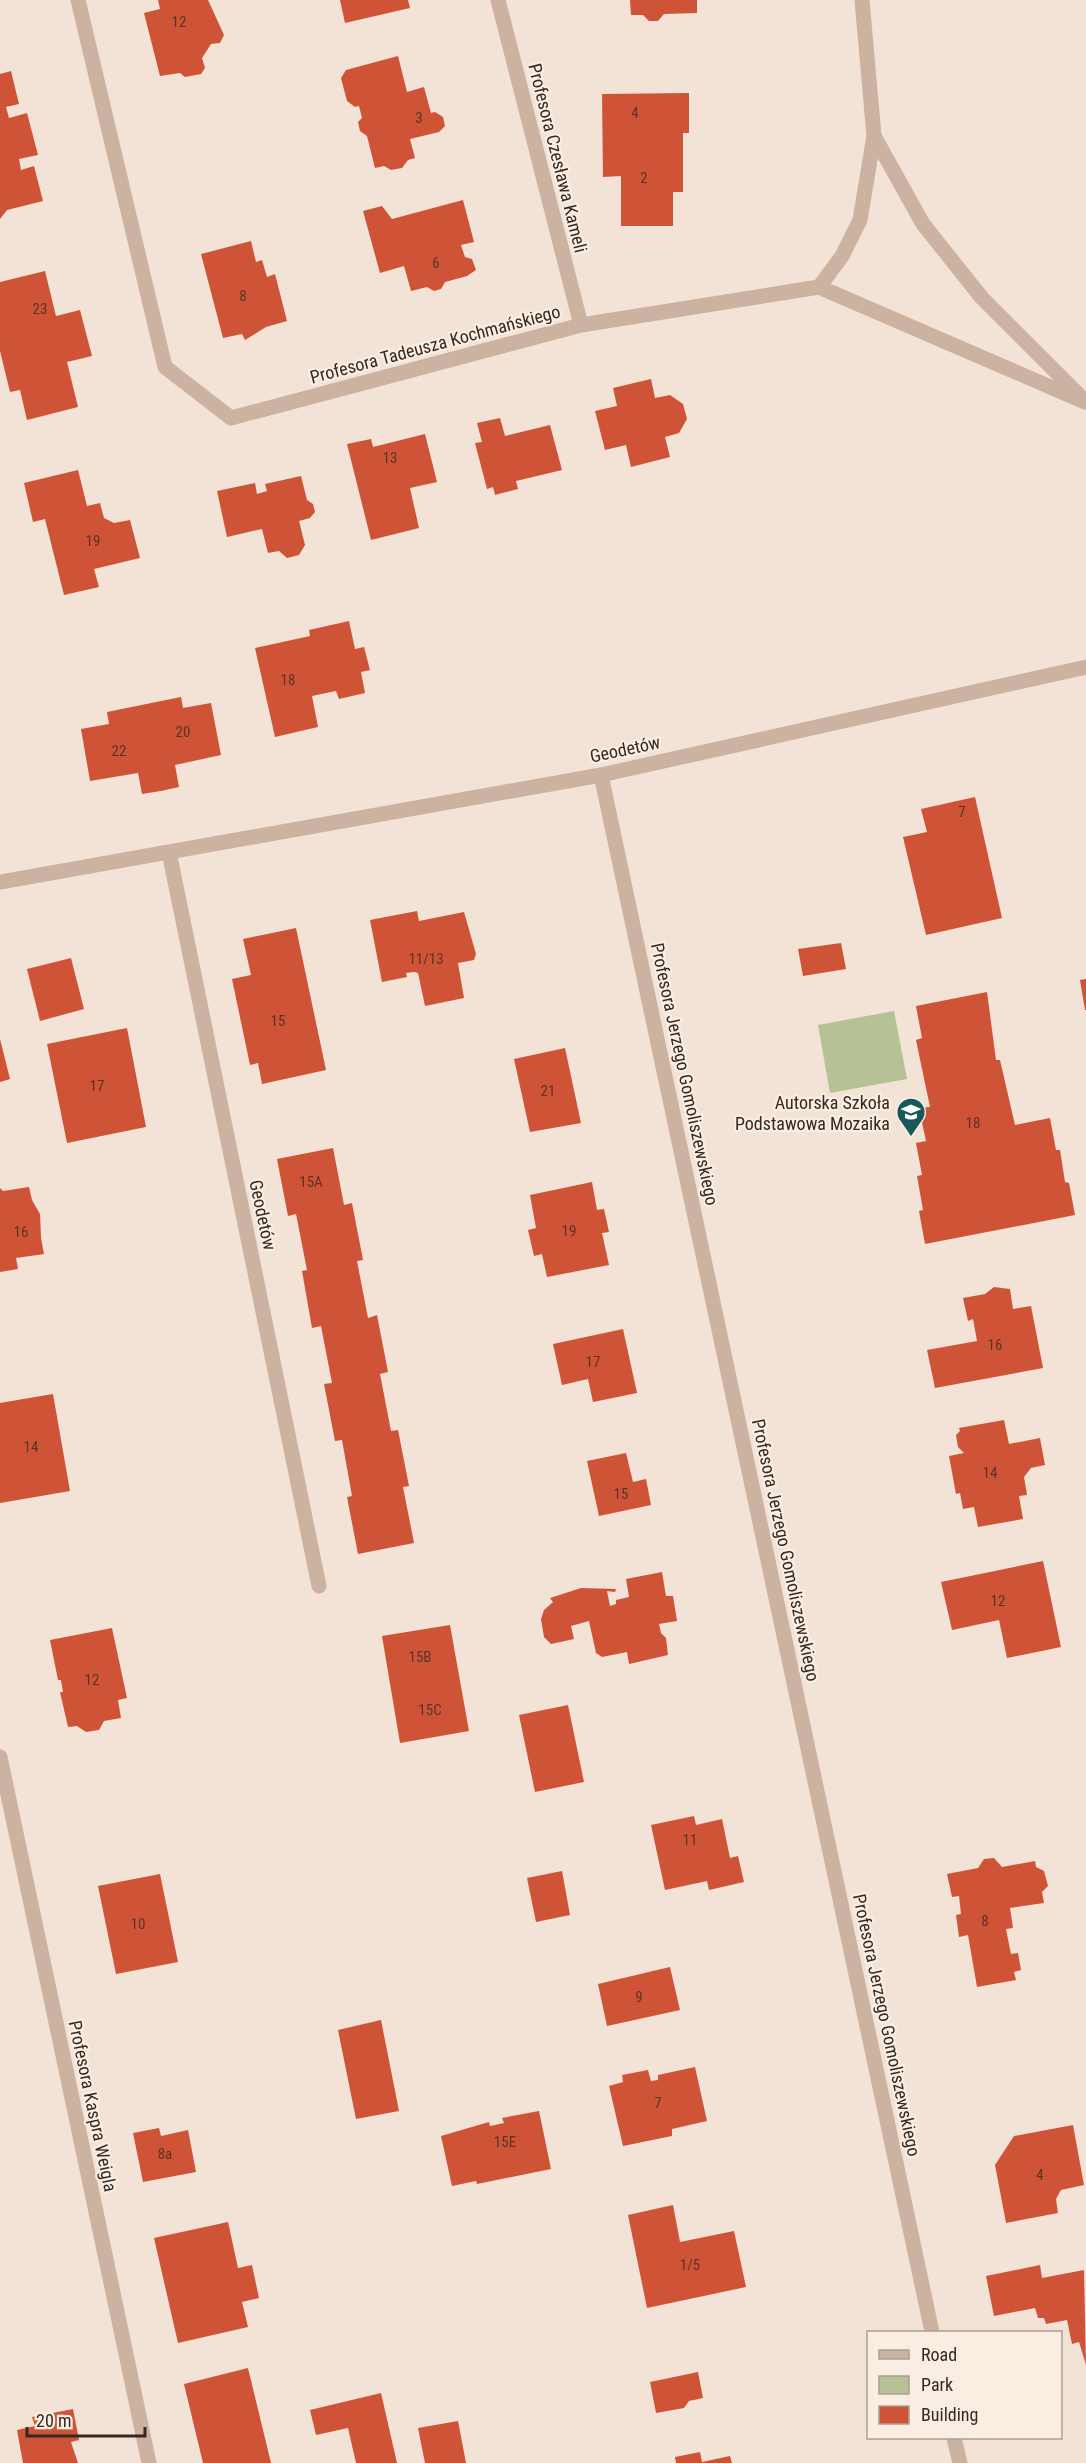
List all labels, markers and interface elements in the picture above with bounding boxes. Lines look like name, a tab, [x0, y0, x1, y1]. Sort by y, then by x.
house number: 12	[172, 13, 186, 31]
street label: Profesora Czesława Kameli	[524, 61, 592, 255]
house number: 4	[631, 104, 639, 122]
house number: 3	[415, 109, 423, 127]
house number: 2	[640, 169, 648, 187]
house number: 6	[432, 254, 440, 272]
house number: 8	[239, 287, 247, 305]
house number: 23	[33, 300, 47, 318]
street label: Profesora Tadeusza Kochmańskiego	[308, 300, 562, 388]
house number: 13	[383, 449, 397, 467]
house number: 19	[86, 532, 100, 550]
house number: 18	[281, 671, 295, 689]
house number: 20	[176, 723, 190, 741]
street label: Geodetów	[588, 731, 662, 767]
house number: 22	[112, 742, 126, 760]
house number: 7	[958, 803, 966, 821]
street label: Profesora Jerzego Gomoliszewskiego	[647, 941, 723, 1207]
house number: 11/13	[408, 950, 444, 968]
house number: 15	[271, 1012, 285, 1030]
house number: 17	[90, 1077, 104, 1095]
house number: 21	[541, 1082, 555, 1100]
place label: Autorska Szkoła Podstawowa Mozaika	[735, 1092, 890, 1134]
school or university icon: Autorska Szkoła Podstawowa Mozaika	[895, 1096, 927, 1138]
house number: 18	[966, 1114, 980, 1132]
house number: 15A	[299, 1173, 323, 1191]
street label: Geodetów	[245, 1178, 281, 1252]
house number: 19	[562, 1222, 576, 1240]
house number: 16	[14, 1223, 28, 1241]
house number: 16	[988, 1336, 1002, 1354]
house number: 17	[586, 1353, 600, 1371]
street label: Profesora Jerzego Gomoliszewskiego	[748, 1417, 824, 1683]
house number: 14	[24, 1438, 38, 1456]
house number: 14	[983, 1464, 997, 1482]
house number: 15	[614, 1485, 628, 1503]
house number: 12	[991, 1592, 1005, 1610]
house number: 15B	[409, 1648, 432, 1666]
house number: 12	[85, 1671, 99, 1689]
house number: 15C	[418, 1701, 442, 1719]
house number: 11	[683, 1831, 697, 1849]
street label: Profesora Jerzego Gomoliszewskiego	[849, 1892, 925, 2158]
house number: 8	[981, 1912, 989, 1930]
house number: 10	[131, 1915, 145, 1933]
house number: 9	[635, 1988, 643, 2006]
street label: Profesora Kaspra Weigla	[65, 2019, 121, 2193]
house number: 7	[654, 2094, 662, 2112]
house number: 15E	[494, 2133, 516, 2151]
house number: 8a	[158, 2145, 172, 2163]
house number: 4	[1036, 2166, 1044, 2184]
house number: 1/5	[680, 2256, 700, 2274]
legend	[867, 2331, 1062, 2439]
text: Road	[921, 2344, 957, 2365]
text: Park	[921, 2374, 953, 2395]
scale bar	[27, 2400, 146, 2438]
text: Building	[921, 2404, 978, 2425]
text: 20 m	[36, 2410, 71, 2431]

